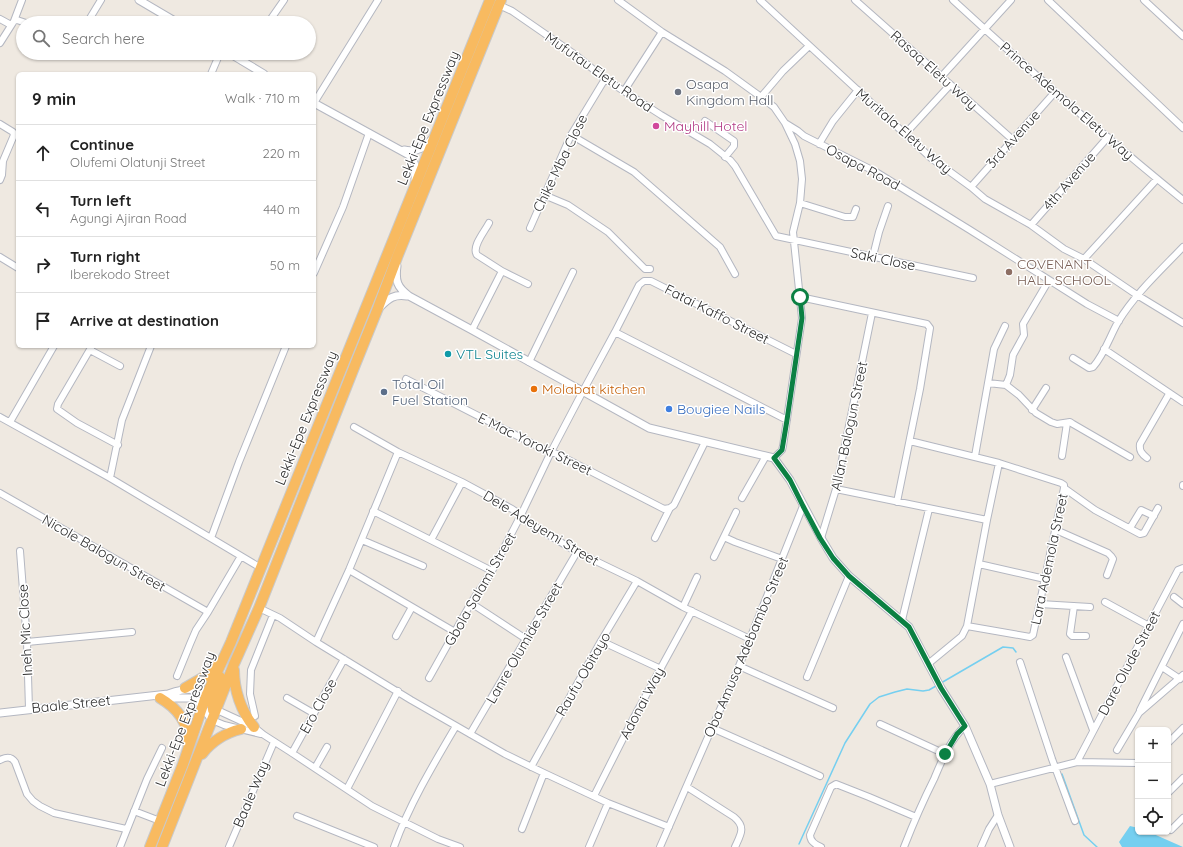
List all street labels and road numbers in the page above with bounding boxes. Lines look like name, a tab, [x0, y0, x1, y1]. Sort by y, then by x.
street label: Rasaq Eletu Way	[887, 26, 981, 114]
street label: Mufutau Eletu Road	[542, 28, 656, 116]
street label: Prince Ademola Eletu Way	[996, 38, 1138, 164]
street label: Lekki-Epe Expressway	[393, 48, 463, 188]
street label: Muritala Eletu Way	[852, 84, 956, 178]
street label: 3rd Avenue	[982, 106, 1044, 172]
street label: Chike Mba Close	[529, 111, 591, 215]
street label: Osapa Road	[823, 140, 903, 194]
street label: 4th Avenue	[1039, 148, 1099, 214]
street label: Saki Close	[849, 243, 917, 275]
street label: Fatai Kaffo Street	[662, 280, 772, 348]
street label: Lekki-Epe Expressway	[271, 348, 341, 488]
street label: Allan Balogun Street	[826, 359, 872, 492]
street label: E Mac Yoroki Street	[475, 409, 595, 480]
street label: Dele Adeyemi Street	[480, 486, 602, 570]
street label: Lara Ademola Street	[1026, 491, 1072, 626]
street label: Nicole Balogun Street	[39, 510, 169, 596]
street label: Gbola Salami Street	[440, 529, 520, 649]
street label: Oba Amusa Adebambo Street	[700, 554, 792, 740]
street label: Lanre Olumide Street	[482, 579, 566, 707]
street label: Ineh Mic Close	[14, 583, 36, 676]
street label: Dare Olude Street	[1094, 607, 1164, 718]
street label: Raufu Obitayo	[552, 629, 614, 719]
street label: Lekki-Epe Expressway	[151, 649, 219, 789]
street label: Adonai Way	[615, 664, 669, 742]
street label: Ero Close	[295, 675, 341, 737]
street label: Baale Street	[31, 691, 112, 717]
street label: Baale Way	[229, 758, 273, 830]

